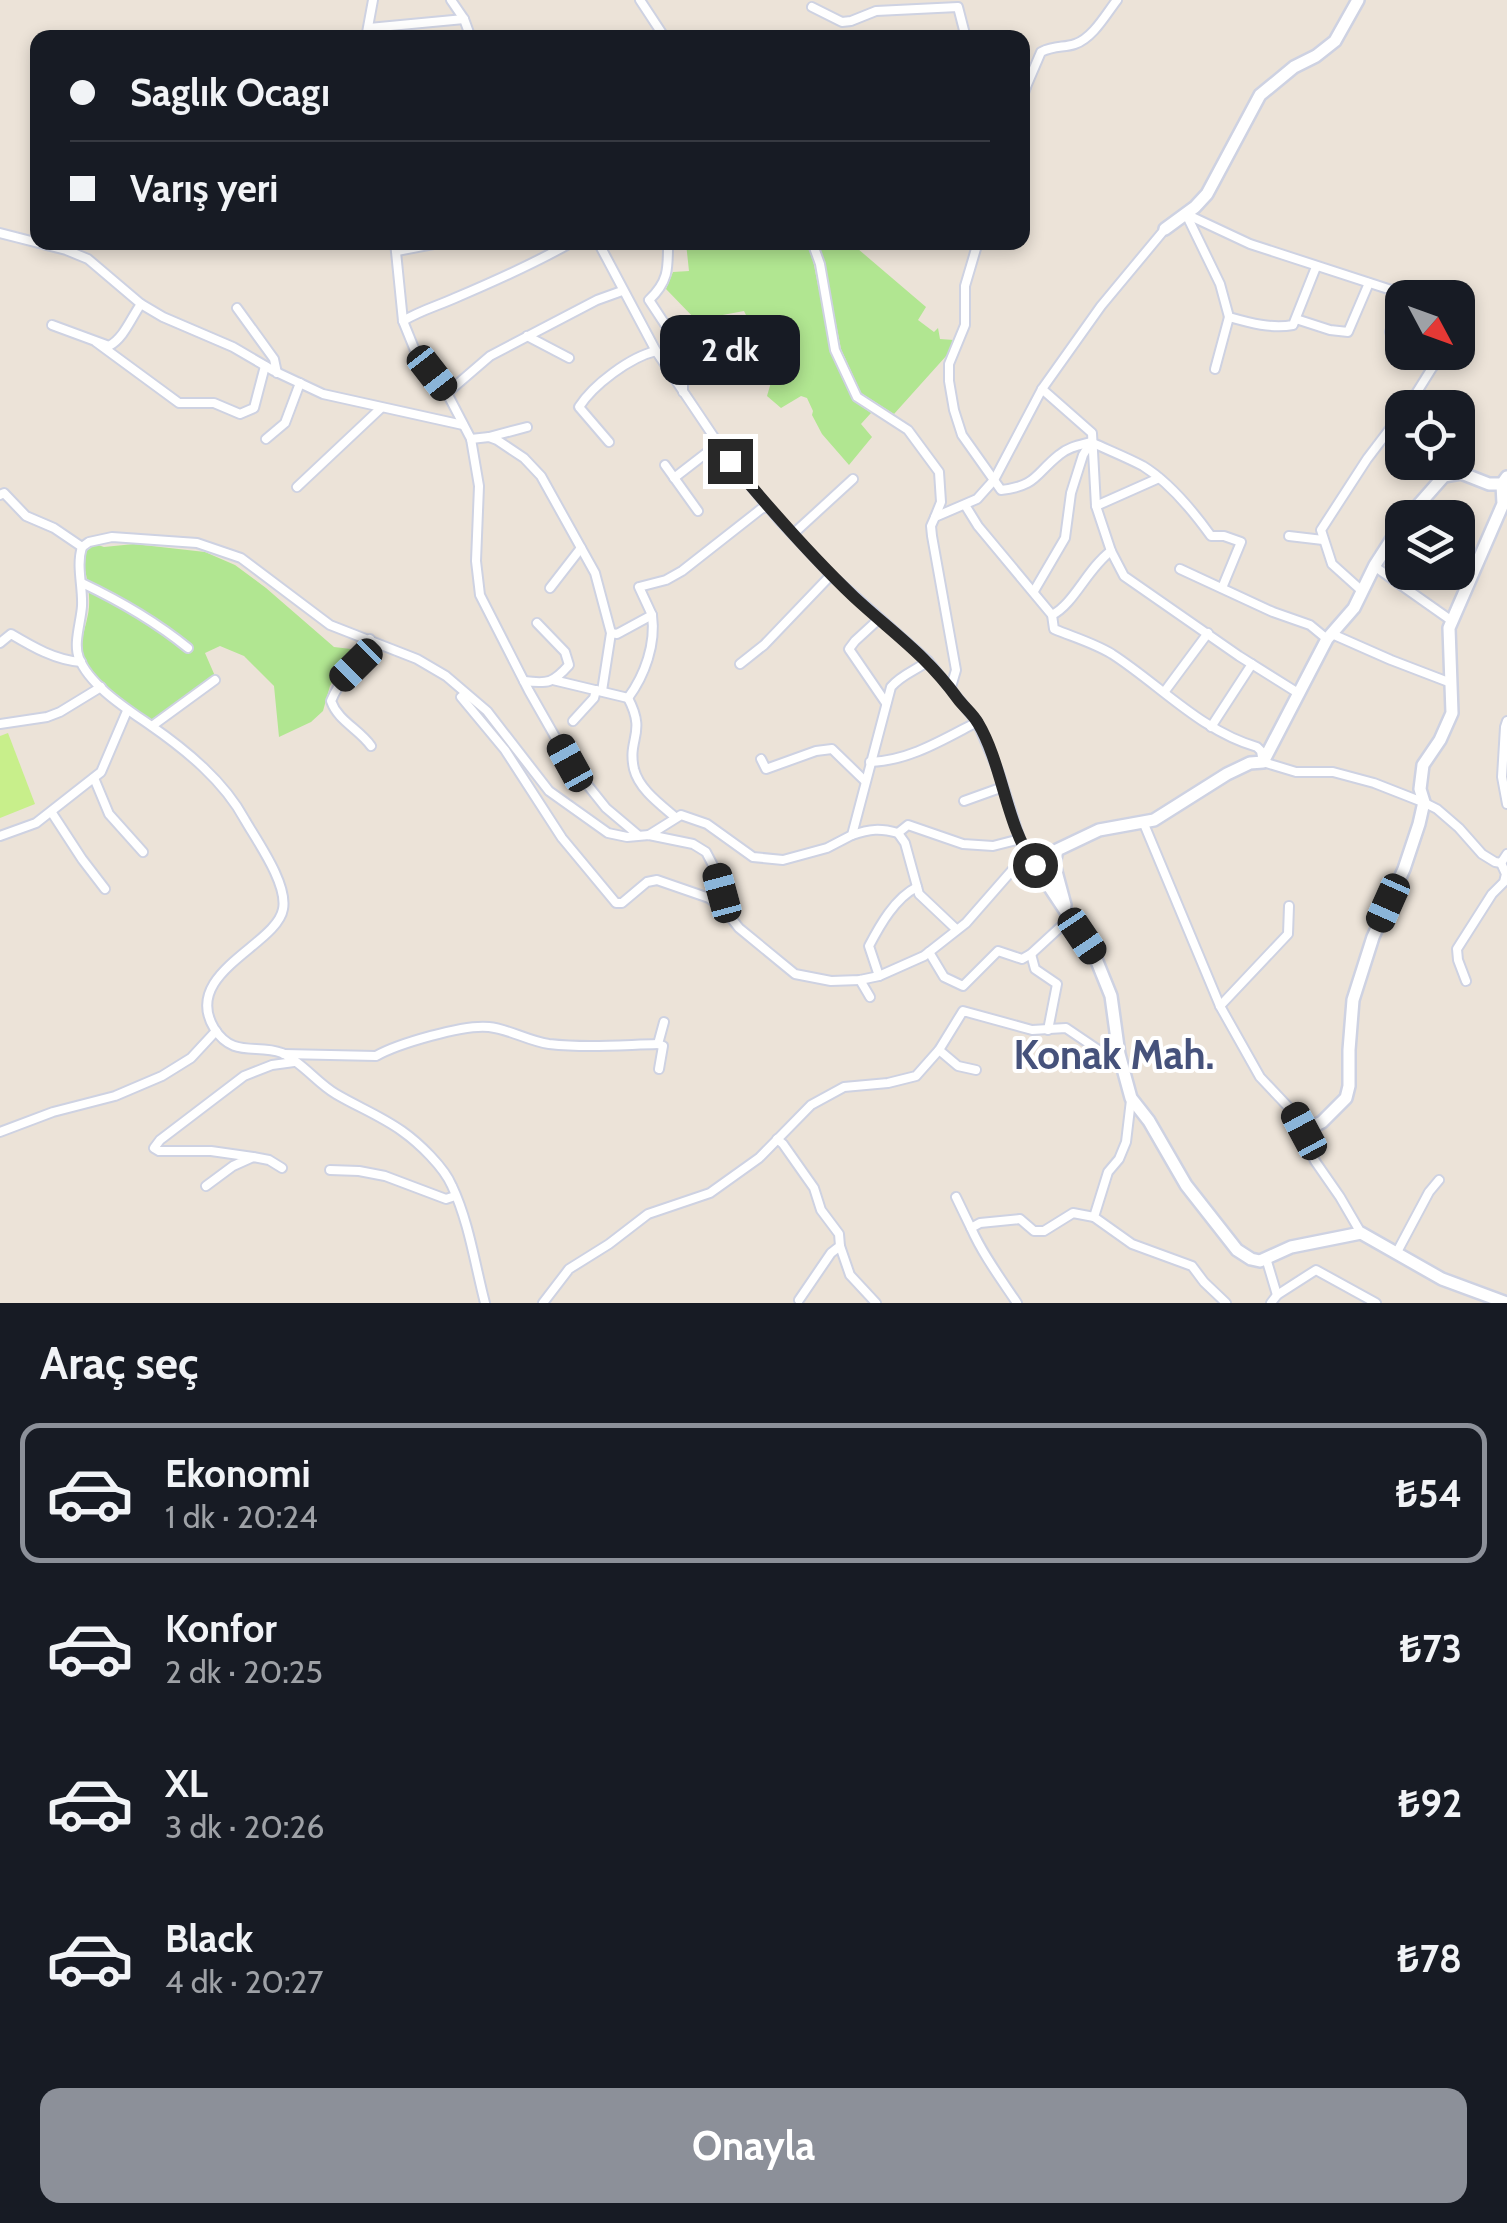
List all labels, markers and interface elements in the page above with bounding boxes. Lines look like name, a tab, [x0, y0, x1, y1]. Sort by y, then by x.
text: Saglık Ocagı	[130, 69, 330, 116]
text: Varış yeri	[130, 165, 278, 212]
north arrow	[1385, 280, 1475, 370]
map controls	[1385, 280, 1475, 590]
callout: 2 dk	[660, 316, 800, 386]
text: 2 dk	[701, 330, 759, 369]
car	[402, 340, 462, 406]
button: locate	[1385, 390, 1475, 480]
route end	[708, 439, 753, 484]
button: layers	[1385, 500, 1475, 590]
car	[324, 633, 388, 697]
car	[542, 729, 598, 797]
route start	[1013, 843, 1058, 888]
car	[700, 860, 744, 926]
car	[1362, 869, 1414, 937]
car	[1053, 903, 1111, 969]
district label: Konak Mah.	[1014, 1030, 1214, 1079]
car	[1277, 1097, 1331, 1165]
text: Araç seç	[40, 1336, 198, 1390]
icon: car	[45, 1448, 135, 1538]
text: Ekonomi	[165, 1450, 311, 1497]
text: ₺54	[1395, 1470, 1462, 1517]
text: 1 dk · 20:24	[165, 1497, 318, 1536]
icon: car	[45, 1603, 135, 1693]
text: Konfor	[165, 1605, 277, 1652]
text: ₺73	[1400, 1625, 1462, 1672]
text: 2 dk · 20:25	[165, 1652, 323, 1691]
icon: car	[45, 1758, 135, 1848]
text: XL	[165, 1760, 208, 1807]
text: ₺92	[1398, 1780, 1462, 1827]
text: 3 dk · 20:26	[165, 1807, 324, 1846]
icon: car	[45, 1913, 135, 2003]
text: Black	[165, 1915, 253, 1962]
text: ₺78	[1397, 1935, 1462, 1982]
text: 4 dk · 20:27	[165, 1962, 323, 2001]
button: Onayla	[40, 2088, 1467, 2203]

